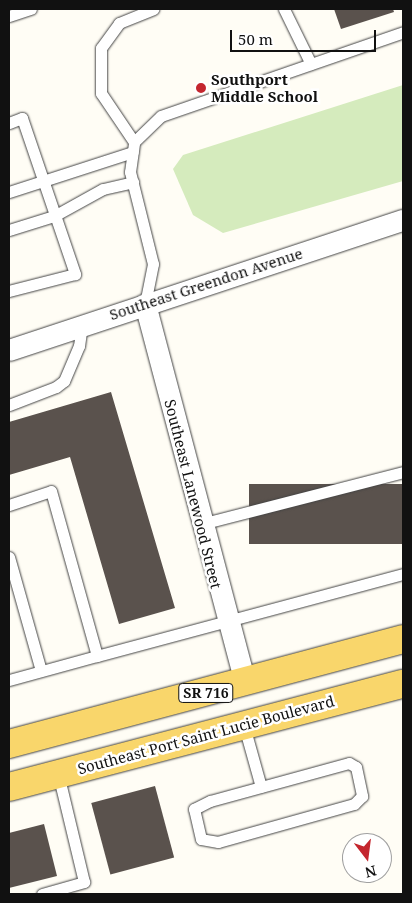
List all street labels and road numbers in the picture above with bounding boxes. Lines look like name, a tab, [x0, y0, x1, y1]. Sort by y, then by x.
street label: Southeast Greendon Avenue	[107, 244, 305, 324]
street label: Southeast Lanewood Street	[161, 398, 225, 590]
road number: SR 716	[177, 681, 235, 704]
street label: Southeast Port Saint Lucie Boulevard	[76, 692, 336, 778]

